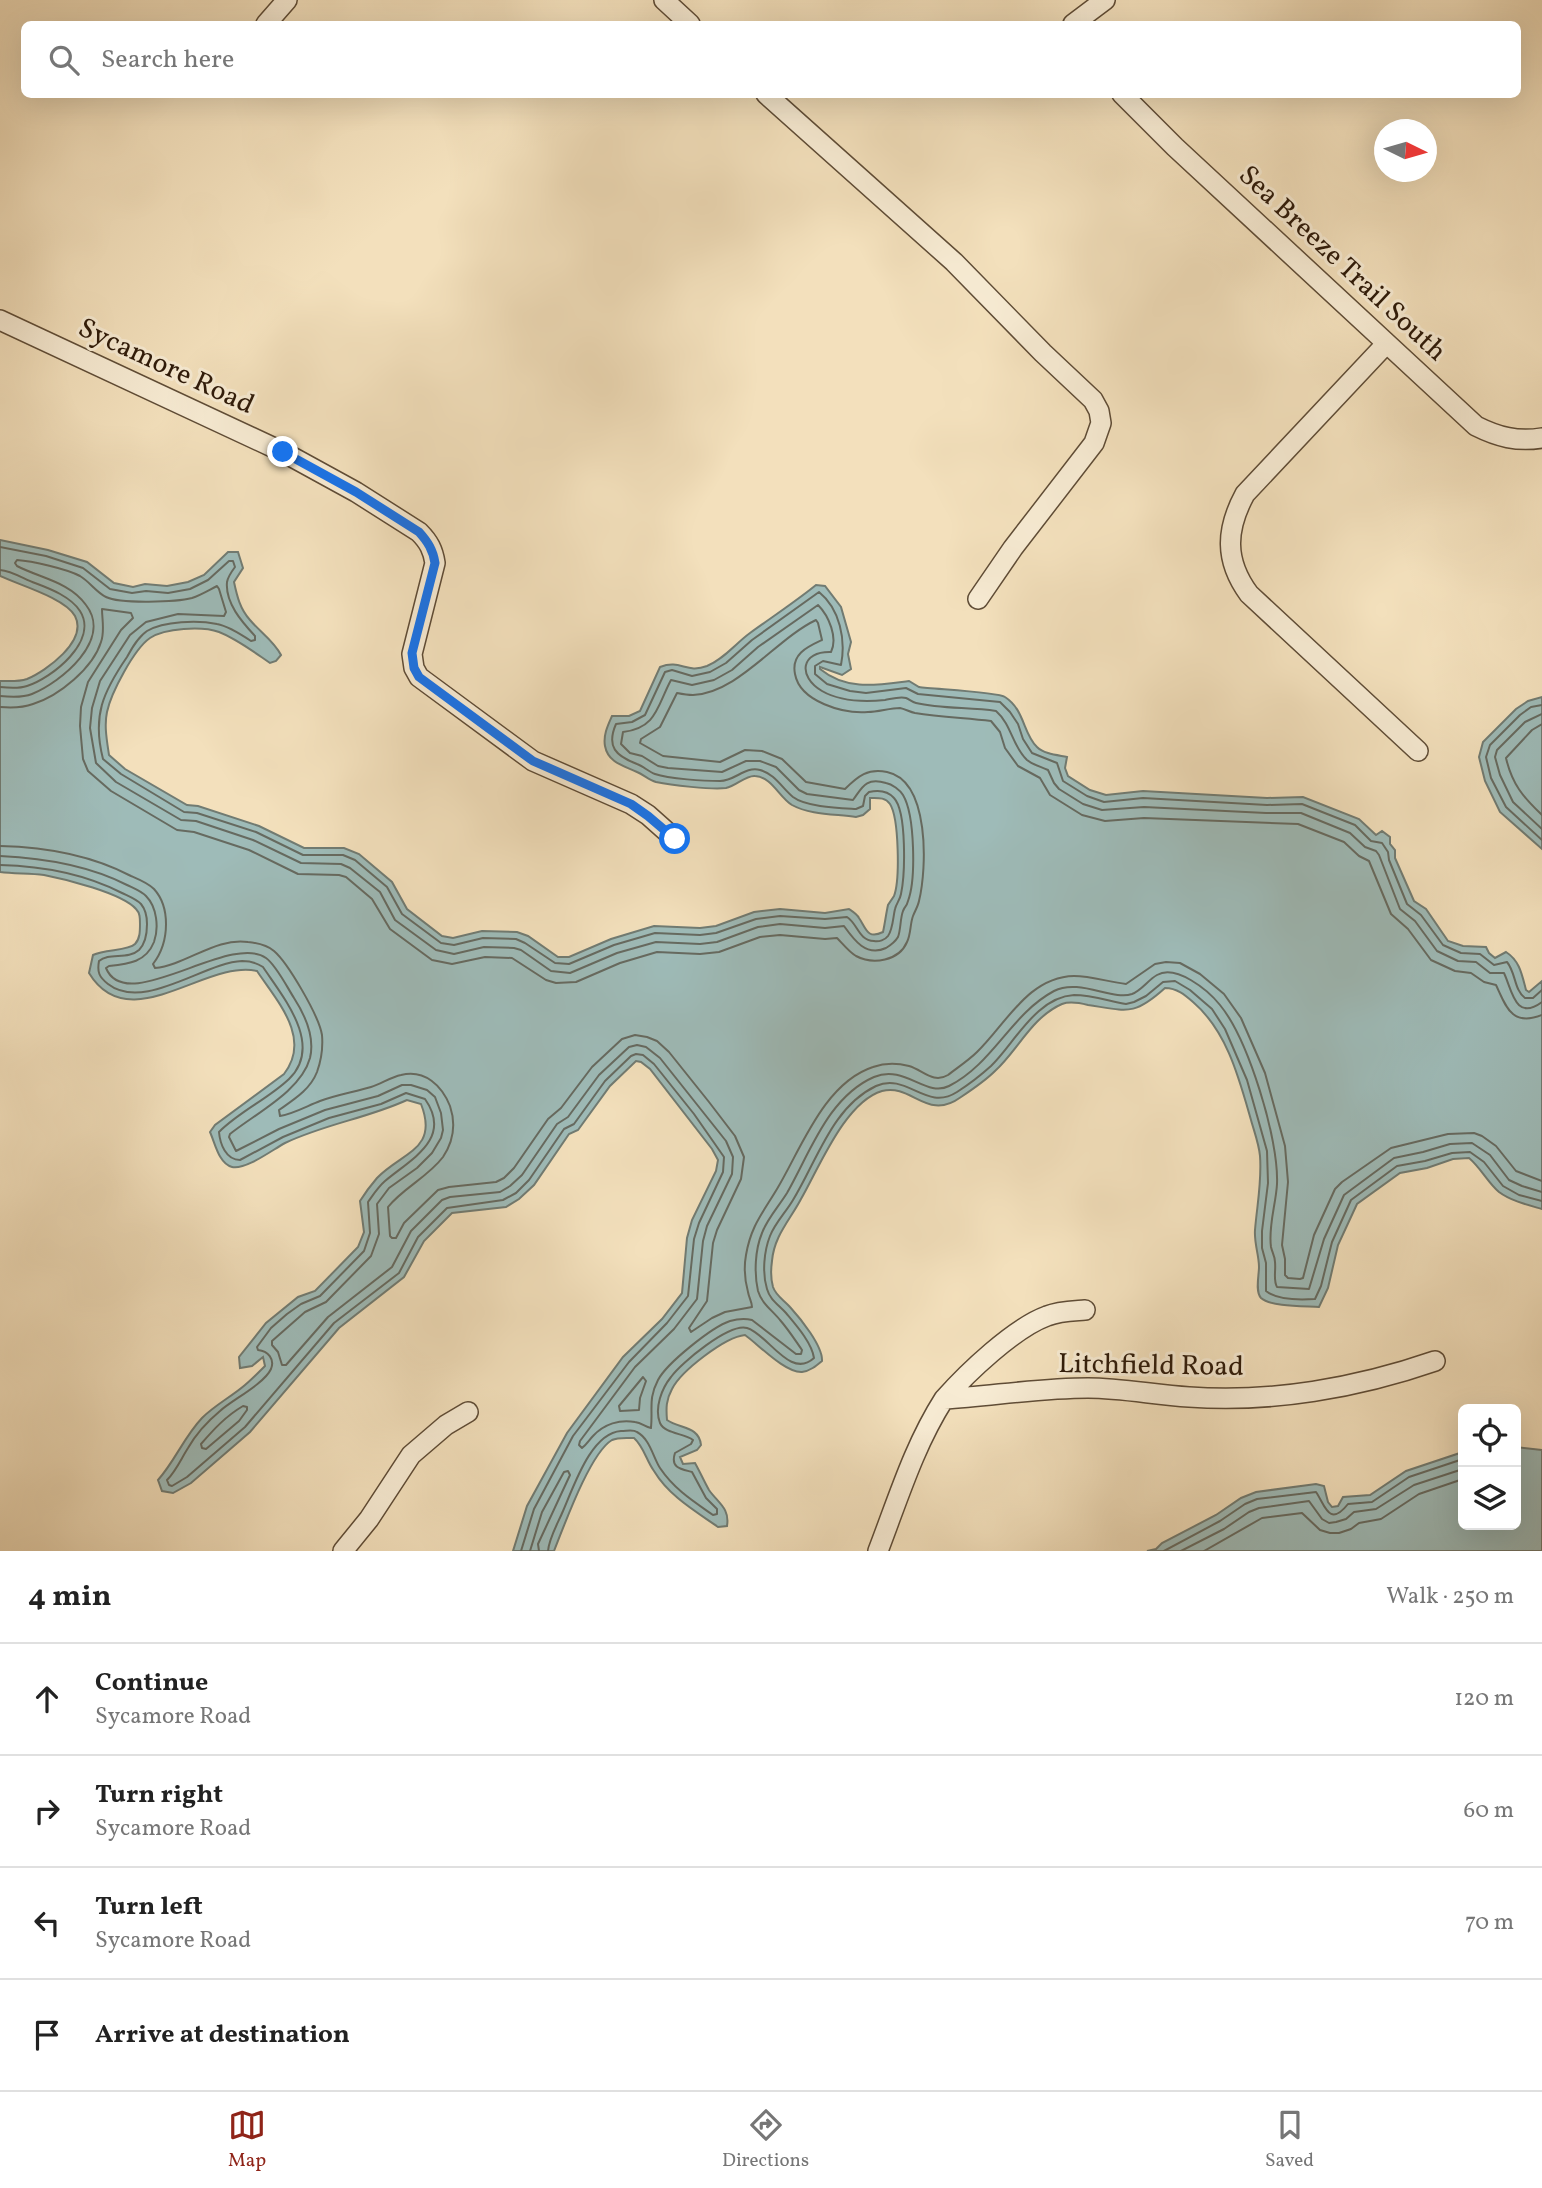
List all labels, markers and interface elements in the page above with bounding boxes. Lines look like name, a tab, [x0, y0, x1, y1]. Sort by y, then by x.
search box	[21, 21, 1521, 98]
icon: search	[45, 41, 83, 79]
text: Search here	[101, 42, 234, 78]
north arrow	[1374, 119, 1437, 182]
street label: Sea Breeze Trail South	[1229, 157, 1455, 371]
street label: Sycamore Road	[72, 309, 260, 425]
route end	[267, 436, 298, 467]
route start	[659, 823, 690, 854]
street label: Litchfield Road	[1058, 1345, 1244, 1387]
map controls	[1458, 1404, 1521, 1530]
button: locate	[1458, 1404, 1521, 1467]
button: layers	[1458, 1467, 1521, 1530]
text: 4 min	[28, 1576, 112, 1618]
text: Walk · 250 m	[1386, 1581, 1514, 1613]
text: Continue	[95, 1665, 208, 1701]
icon: ahead	[28, 1680, 66, 1718]
text: 120 m	[1454, 1683, 1514, 1715]
text: Sycamore Road	[95, 1701, 251, 1733]
text: Turn right	[95, 1777, 223, 1813]
icon: right	[28, 1792, 66, 1830]
text: 60 m	[1464, 1795, 1514, 1827]
text: Sycamore Road	[95, 1813, 251, 1845]
text: Turn left	[95, 1889, 203, 1925]
icon: left	[28, 1904, 66, 1942]
text: 70 m	[1465, 1907, 1514, 1939]
text: Sycamore Road	[95, 1925, 251, 1957]
icon: arrive	[28, 2016, 66, 2054]
text: Arrive at destination	[95, 2017, 350, 2053]
tab: Map	[228, 2106, 266, 2174]
tab: Directions	[722, 2106, 809, 2174]
tab: Saved	[1265, 2106, 1314, 2174]

